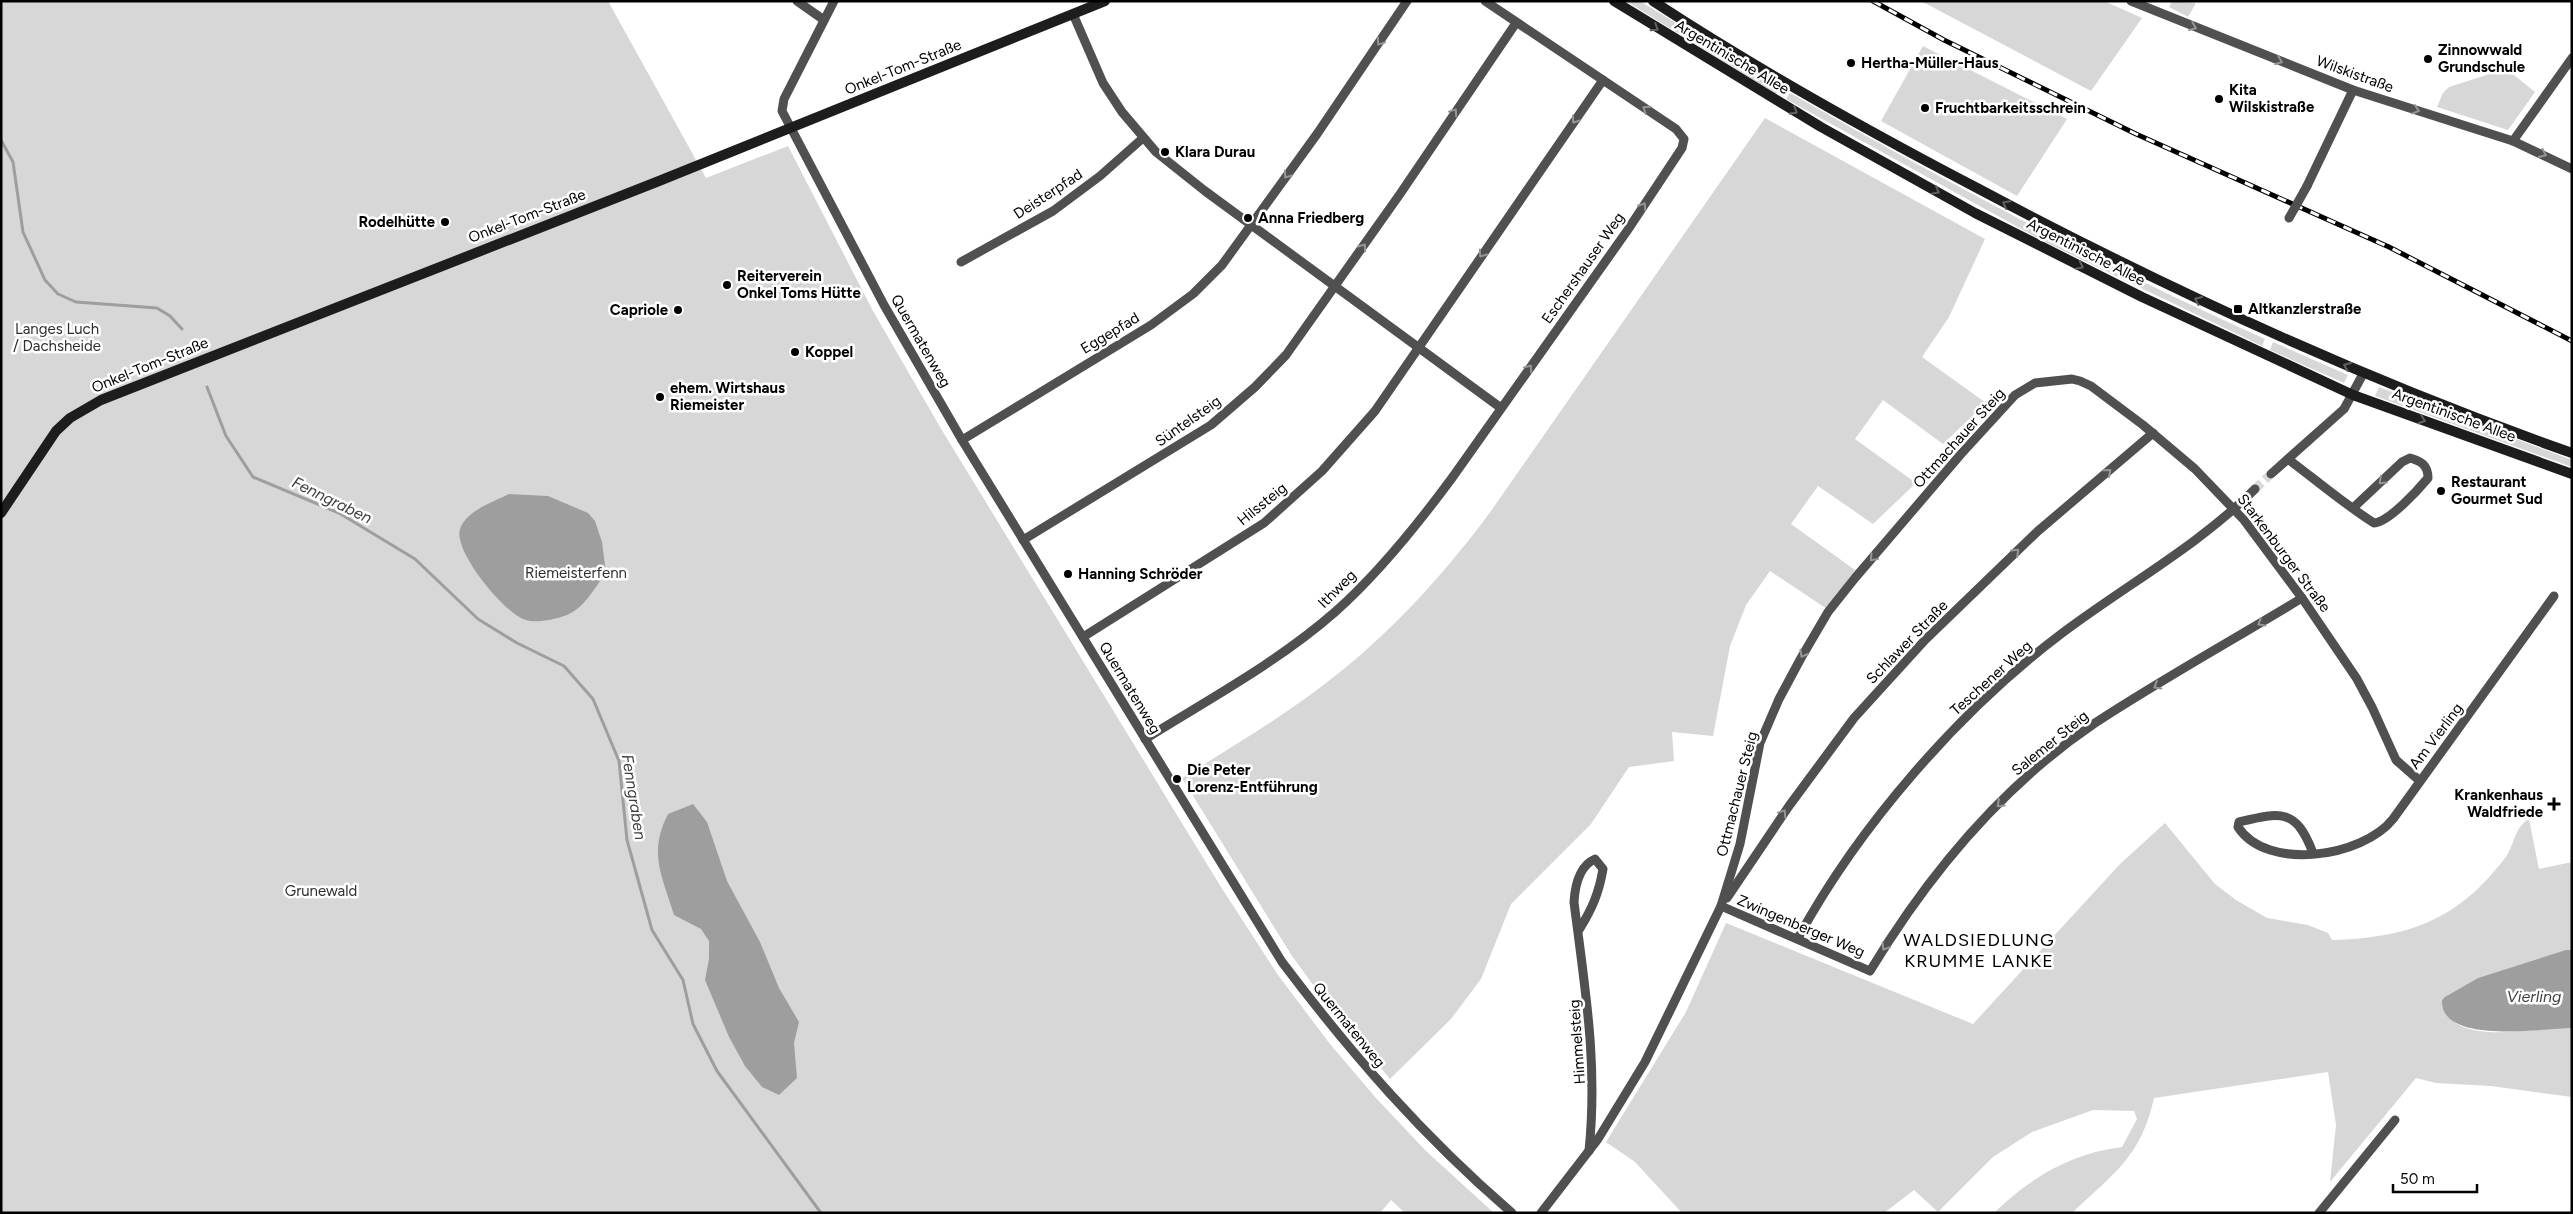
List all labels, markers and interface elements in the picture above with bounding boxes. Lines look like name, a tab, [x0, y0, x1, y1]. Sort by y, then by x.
street label: Argentinische Allee	[1672, 16, 1792, 98]
one-way arrow	[1649, 21, 1658, 31]
one-way arrow	[2188, 21, 2197, 31]
street label: Onkel-Tom-Straße	[842, 35, 964, 99]
one-way arrow	[1377, 36, 1386, 45]
place label: Zinnowwald Grundschule	[2438, 41, 2526, 76]
street label: Wilskistraße	[2314, 52, 2396, 96]
marker: Zinnowwald Grundschule	[2422, 53, 2434, 65]
place label: Hertha-Müller-Haus	[1861, 54, 1999, 72]
one-way arrow	[2274, 55, 2283, 65]
marker: Hertha-Müller-Haus	[1845, 57, 1857, 69]
place label: Kita Wilskistraße	[2229, 81, 2315, 116]
marker: Kita Wilskistraße	[2213, 93, 2225, 105]
place label: Fruchtbarkeitsschrein	[1935, 99, 2086, 117]
marker: Fruchtbarkeitsschrein	[1919, 102, 1931, 114]
one-way arrow	[1789, 104, 1798, 114]
one-way arrow	[2411, 104, 2419, 114]
one-way arrow	[1642, 106, 1652, 115]
one-way arrow	[1448, 108, 1457, 118]
one-way arrow	[1572, 115, 1581, 124]
place label: Klara Durau	[1175, 143, 1255, 161]
marker: Klara Durau	[1159, 146, 1171, 158]
one-way arrow	[2538, 148, 2547, 159]
street label: Deisterpfad	[1010, 165, 1086, 223]
one-way arrow	[1284, 169, 1293, 179]
street label: Onkel-Tom-Straße	[466, 185, 588, 247]
one-way arrow	[1930, 185, 1939, 195]
one-way arrow	[2002, 200, 2011, 210]
one-way arrow	[1637, 203, 1646, 212]
place label: Anna Friedberg	[1258, 209, 1364, 227]
street label: Eschershauser Weg	[1538, 209, 1628, 327]
marker: Anna Friedberg	[1242, 212, 1254, 224]
place label: Rodelhütte	[358, 213, 436, 231]
street label: Argentinische Allee	[2024, 214, 2148, 290]
marker: Rodelhütte	[439, 216, 451, 228]
one-way arrow	[1357, 243, 1366, 252]
one-way arrow	[1479, 248, 1488, 257]
one-way arrow	[2075, 260, 2084, 270]
place label: Reiterverein Onkel Toms Hütte	[737, 267, 861, 302]
marker: Reiterverein Onkel Toms Hütte	[721, 279, 733, 291]
street label: Quermatenweg	[887, 291, 955, 391]
one-way arrow	[2195, 296, 2204, 306]
place label: Altkanzlerstraße	[2248, 300, 2362, 318]
place label: Capriole	[610, 301, 669, 319]
marker: Altkanzlerstraße	[2232, 303, 2244, 315]
marker: Capriole	[672, 304, 684, 316]
street label: Eggepfad	[1077, 308, 1143, 358]
park label: Langes Luch / Dachsheide	[13, 320, 101, 355]
street label: Onkel-Tom-Straße	[89, 333, 211, 397]
place label: Koppel	[805, 343, 853, 361]
marker: Koppel	[789, 346, 801, 358]
one-way arrow	[2343, 362, 2352, 373]
one-way arrow	[1523, 364, 1532, 374]
place label: ehem. Wirtshaus Riemeister	[670, 379, 785, 414]
street label: Ottmachauer Steig	[1909, 384, 2009, 492]
street label: Argentinische Allee	[2390, 384, 2518, 446]
marker: ehem. Wirtshaus Riemeister	[654, 391, 666, 403]
street label: Süntelsteig	[1152, 392, 1224, 450]
one-way arrow	[2417, 414, 2425, 424]
one-way arrow	[2102, 469, 2111, 478]
water label: Fenngraben	[289, 473, 375, 528]
place label: Restaurant Gourmet Sud	[2451, 473, 2543, 508]
one-way arrow	[2378, 475, 2387, 484]
street label: Hilssteig	[1234, 479, 1290, 529]
marker: Restaurant Gourmet Sud	[2435, 485, 2447, 497]
street label: Starkenburger Straße	[2234, 490, 2334, 616]
one-way arrow	[2010, 549, 2019, 558]
one-way arrow	[1869, 552, 1878, 561]
park label: Riemeisterfenn	[525, 564, 627, 582]
place label: Hanning Schröder	[1078, 565, 1203, 583]
street label: Ithweg	[1314, 566, 1360, 612]
marker: Hanning Schröder	[1062, 568, 1074, 580]
street label: Schlawer Straße	[1863, 596, 1951, 688]
one-way arrow	[2257, 617, 2266, 627]
street label: Teschener Weg	[1947, 637, 2035, 719]
street label: Quermatenweg	[1095, 639, 1165, 737]
one-way arrow	[1800, 649, 1810, 658]
one-way arrow	[2153, 680, 2162, 690]
street label: Am Vierling	[2405, 700, 2467, 772]
street label: Salemer Steig	[2008, 707, 2092, 779]
street label: Ottmachauer Steig	[1713, 730, 1761, 858]
water label: Fenngraben	[618, 753, 650, 841]
place label: Die Peter Lorenz-Entführung	[1187, 761, 1318, 796]
marker: Die Peter Lorenz-Entführung	[1171, 773, 1183, 785]
place label: Krankenhaus Waldfriede	[2454, 786, 2544, 821]
marker: Krankenhaus Waldfriede	[2547, 797, 2561, 811]
one-way arrow	[1996, 798, 2005, 807]
one-way arrow	[1777, 810, 1787, 819]
park label: Grunewald	[285, 882, 357, 900]
street label: Zwingenberger Weg	[1734, 891, 1868, 961]
district label: WALDSIEDLUNG KRUMME LANKE	[1903, 929, 2055, 972]
one-way arrow	[1881, 941, 1891, 950]
street label: Quermatenweg	[1309, 979, 1389, 1071]
water label: Vierling	[2507, 987, 2561, 1006]
street label: Himmelsteig	[1565, 999, 1589, 1085]
scale bar	[2393, 1162, 2477, 1194]
text: 50 m	[2400, 1170, 2435, 1188]

